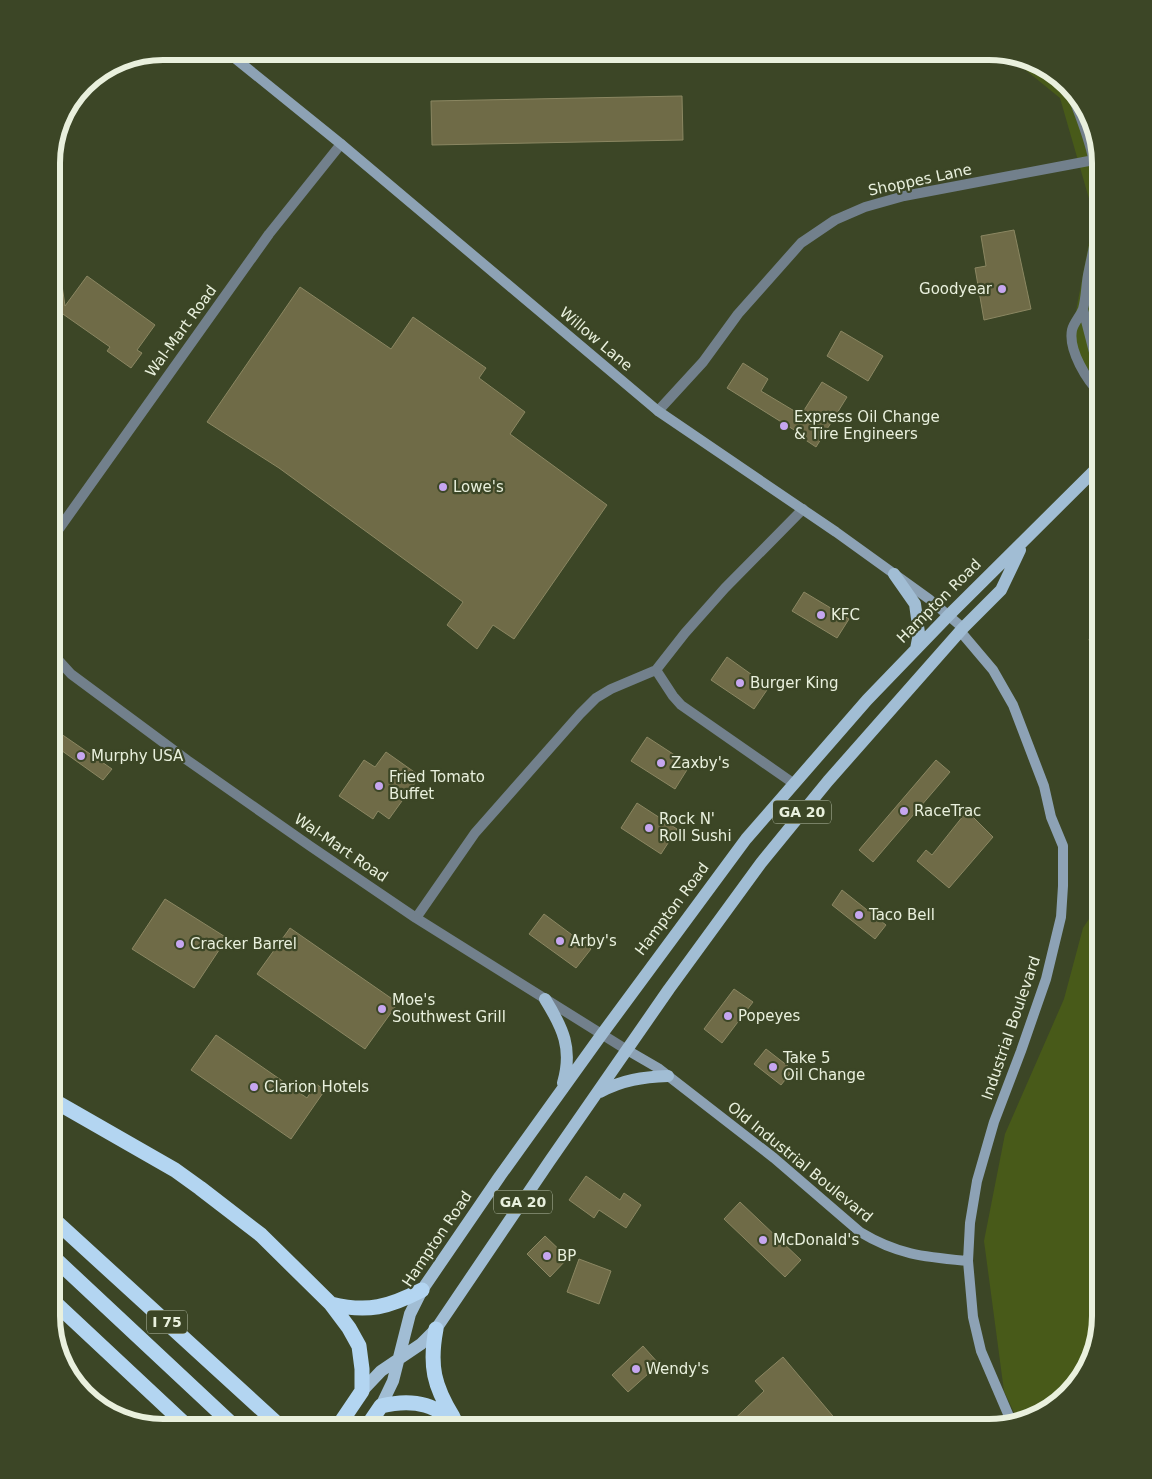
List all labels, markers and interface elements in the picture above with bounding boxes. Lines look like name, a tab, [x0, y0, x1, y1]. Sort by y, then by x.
street label: Shoppes Lane	[867, 160, 973, 200]
place label: Goodyear	[919, 280, 993, 298]
street label: Wal-Mart Road	[142, 282, 220, 380]
marker: Goodyear	[996, 283, 1008, 295]
street label: Willow Lane	[556, 303, 636, 375]
place label: Express Oil Change & Tire Engineers	[794, 408, 940, 443]
marker: Express Oil Change & Tire Engineers	[778, 420, 790, 432]
place label: Lowe's	[453, 478, 504, 496]
marker: Lowe's	[437, 481, 449, 493]
street label: Hampton Road	[893, 555, 985, 647]
place label: KFC	[831, 606, 860, 624]
marker: KFC	[815, 609, 827, 621]
place label: Burger King	[750, 674, 838, 692]
marker: Burger King	[734, 677, 746, 689]
place label: Murphy USA	[91, 747, 184, 765]
marker: Murphy USA	[75, 750, 87, 762]
place label: Zaxby's	[671, 754, 730, 772]
marker: Zaxby's	[655, 757, 667, 769]
place label: Fried Tomato Buffet	[389, 768, 485, 803]
marker: Fried Tomato Buffet	[373, 780, 385, 792]
road number: GA 20	[773, 800, 831, 824]
place label: RaceTrac	[914, 802, 981, 820]
marker: RaceTrac	[898, 805, 910, 817]
street label: Wal-Mart Road	[291, 810, 391, 886]
place label: Rock N' Roll Sushi	[659, 810, 732, 845]
marker: Rock N' Roll Sushi	[643, 822, 655, 834]
street label: Hampton Road	[631, 859, 713, 959]
place label: Taco Bell	[868, 906, 935, 924]
marker: Taco Bell	[853, 909, 865, 921]
place label: Arby's	[570, 932, 617, 950]
place label: Cracker Barrel	[190, 935, 297, 953]
marker: Arby's	[554, 935, 566, 947]
marker: Cracker Barrel	[174, 938, 186, 950]
street label: Industrial Boulevard	[978, 954, 1044, 1102]
place label: Moe's Southwest Grill	[392, 991, 506, 1026]
marker: Moe's Southwest Grill	[376, 1003, 388, 1015]
place label: Popeyes	[738, 1007, 801, 1025]
marker: Popeyes	[722, 1010, 734, 1022]
place label: Take 5 Oil Change	[782, 1049, 865, 1084]
marker: Take 5 Oil Change	[767, 1061, 779, 1073]
place label: Clarion Hotels	[264, 1078, 369, 1096]
marker: Clarion Hotels	[248, 1081, 260, 1093]
street label: Old Industrial Boulevard	[724, 1098, 876, 1226]
street label: Hampton Road	[398, 1188, 476, 1290]
road number: GA 20	[494, 1190, 552, 1214]
place label: McDonald's	[773, 1231, 859, 1249]
marker: McDonald's	[757, 1234, 769, 1246]
place label: BP	[557, 1247, 576, 1265]
marker: BP	[541, 1250, 553, 1262]
road number: I 75	[147, 1310, 187, 1334]
place label: Wendy's	[646, 1360, 709, 1378]
marker: Wendy's	[630, 1363, 642, 1375]

